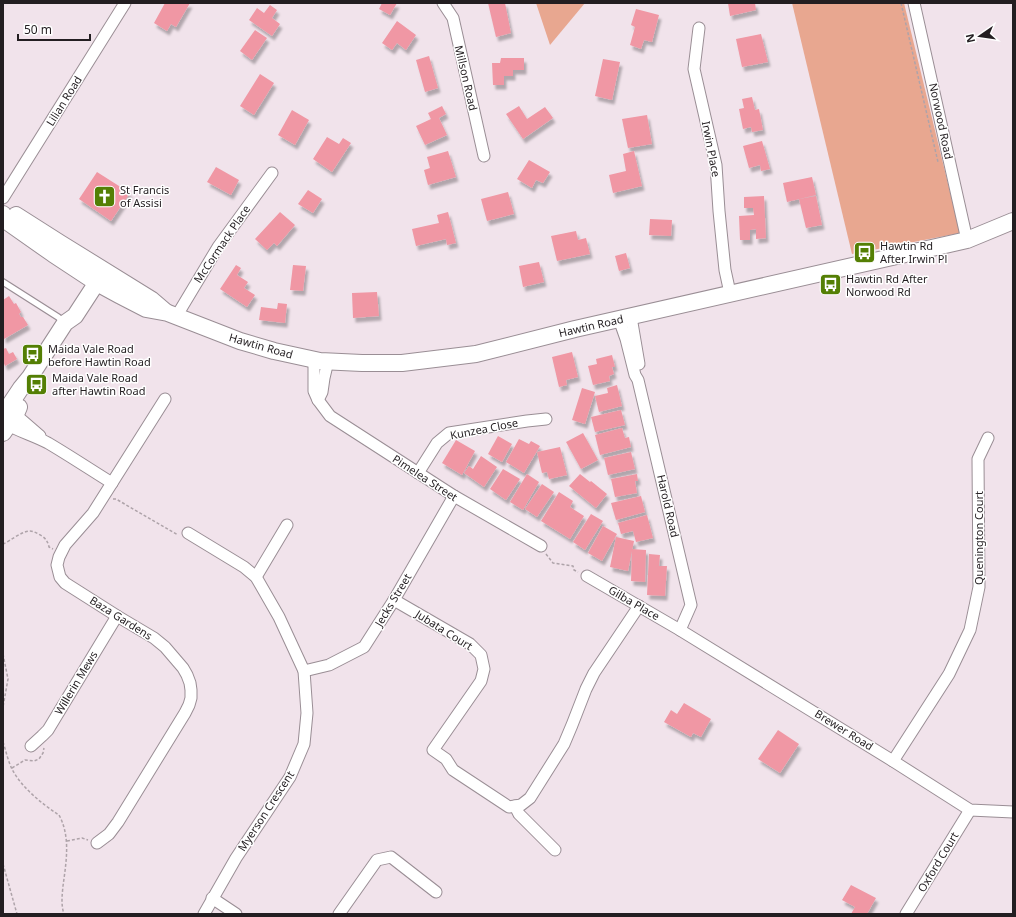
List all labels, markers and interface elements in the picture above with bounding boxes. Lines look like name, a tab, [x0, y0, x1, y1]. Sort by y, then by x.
scale bar	[18, 16, 90, 42]
north arrow	[960, 16, 1000, 56]
text: 50 m	[24, 21, 52, 38]
text: N	[961, 32, 978, 44]
street label: Millson Road	[452, 44, 481, 112]
street label: Lilian Road	[42, 73, 85, 129]
street label: Norwood Road	[926, 81, 957, 160]
street label: Irwin Place	[699, 120, 724, 178]
place label: St Francis of Assisi	[120, 182, 169, 210]
church icon: St Francis of Assisi	[92, 183, 118, 209]
street label: McCormack Place	[190, 202, 253, 286]
place label: Hawtin Rd After Irwin Pl	[880, 238, 947, 266]
bus stop icon: Hawtin Rd After Irwin Pl	[851, 239, 877, 265]
place label: Hawtin Rd After Norwood Rd	[846, 271, 928, 299]
bus stop icon: Hawtin Rd After Norwood Rd	[818, 272, 844, 298]
street label: Hawtin Road	[557, 311, 625, 340]
street label: Hawtin Road	[227, 329, 295, 362]
place label: Maida Vale Road before Hawtin Road	[48, 341, 151, 369]
bus stop icon: Maida Vale Road before Hawtin Road	[20, 342, 46, 368]
place label: Maida Vale Road after Hawtin Road	[52, 370, 145, 398]
bus stop icon: Maida Vale Road after Hawtin Road	[24, 371, 50, 397]
street label: Kunzea Close	[449, 415, 519, 442]
street label: Pimelea Street	[390, 451, 461, 504]
street label: Harold Road	[654, 473, 683, 539]
street label: Quenington Court	[971, 491, 986, 585]
street label: Jecks Street	[370, 570, 414, 630]
street label: Gilba Place	[606, 582, 663, 623]
street label: Baza Gardens	[87, 592, 155, 643]
street label: Jubata Court	[412, 606, 476, 653]
street label: Willerin Mews	[51, 648, 101, 717]
street label: Brewer Road	[812, 706, 876, 753]
street label: Myerson Crescent	[234, 768, 297, 854]
street label: Oxford Court	[914, 829, 961, 895]

